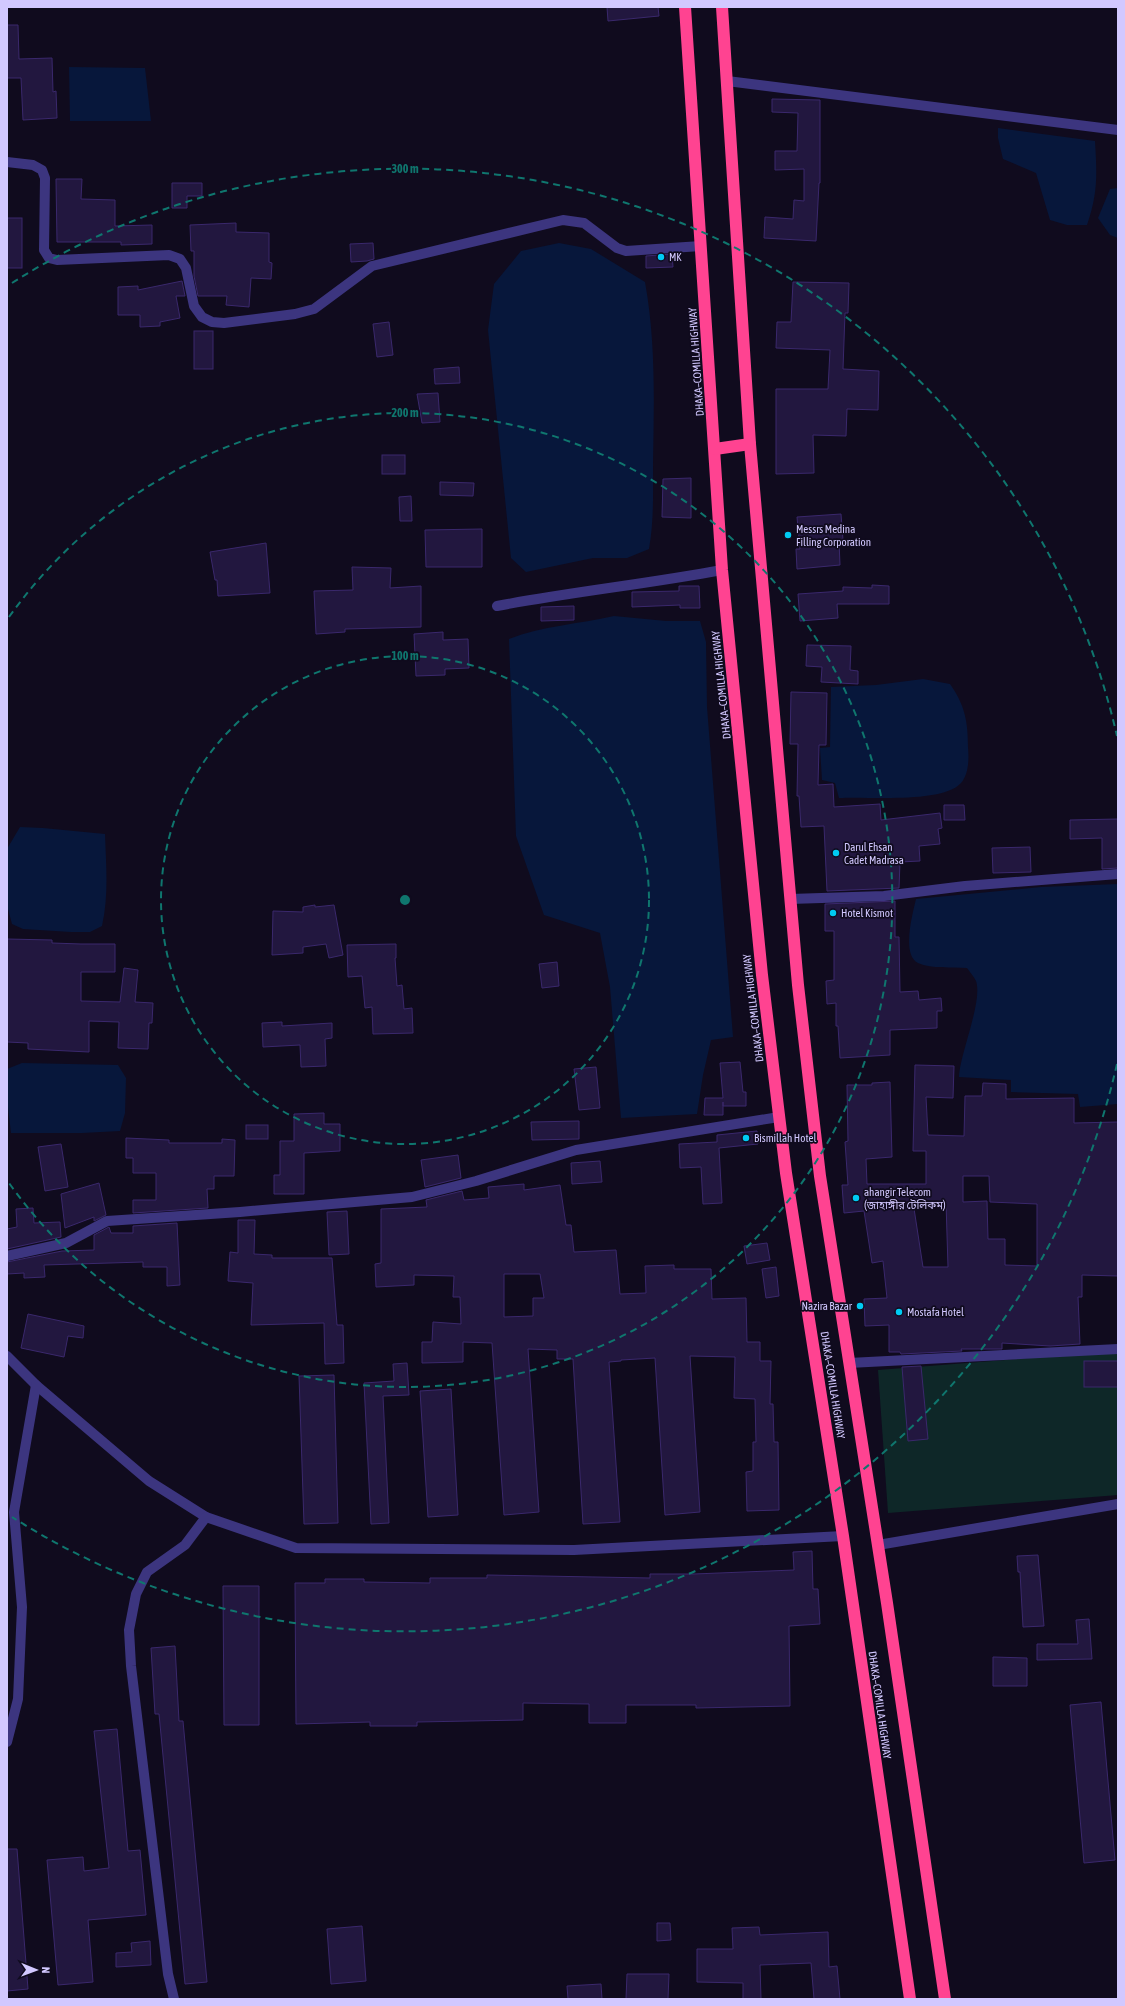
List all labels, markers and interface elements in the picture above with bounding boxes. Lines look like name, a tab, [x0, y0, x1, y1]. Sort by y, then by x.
text: 300 m	[391, 162, 419, 176]
place label: MK	[669, 251, 682, 263]
marker: MK	[656, 252, 666, 262]
street label: DHAKA–COMILLA HIGHWAY	[686, 307, 706, 417]
text: 200 m	[391, 406, 419, 420]
place label: Messrs Medina Filling Corporation	[796, 523, 871, 548]
marker: Messrs Medina Filling Corporation	[783, 530, 793, 540]
street label: DHAKA–COMILLA HIGHWAY	[709, 630, 733, 740]
text: 100 m	[391, 649, 419, 663]
place label: Darul Ehsan Cadet Madrasa	[844, 841, 904, 866]
marker: Darul Ehsan Cadet Madrasa	[831, 848, 841, 858]
centre of rings	[398, 893, 412, 907]
place label: Hotel Kismot	[841, 907, 893, 919]
marker: Hotel Kismot	[828, 908, 838, 918]
street label: DHAKA–COMILLA HIGHWAY	[740, 953, 766, 1063]
place label: Bismillah Hotel	[754, 1132, 816, 1144]
marker: Bismillah Hotel	[741, 1133, 751, 1143]
place label: ahangir Telecom (জাহাঙ্গীর টেলিকম)	[864, 1186, 946, 1211]
marker: ahangir Telecom (জাহাঙ্গীর টেলিকম)	[851, 1193, 861, 1203]
place label: Nazira Bazar	[802, 1300, 853, 1312]
marker: Nazira Bazar	[855, 1301, 865, 1311]
place label: Mostafa Hotel	[907, 1306, 964, 1318]
marker: Mostafa Hotel	[894, 1307, 904, 1317]
street label: DHAKA–COMILLA HIGHWAY	[819, 1330, 847, 1440]
street label: DHAKA–COMILLA HIGHWAY	[866, 1650, 894, 1760]
north arrow	[16, 1950, 56, 1990]
text: N	[40, 1967, 52, 1974]

